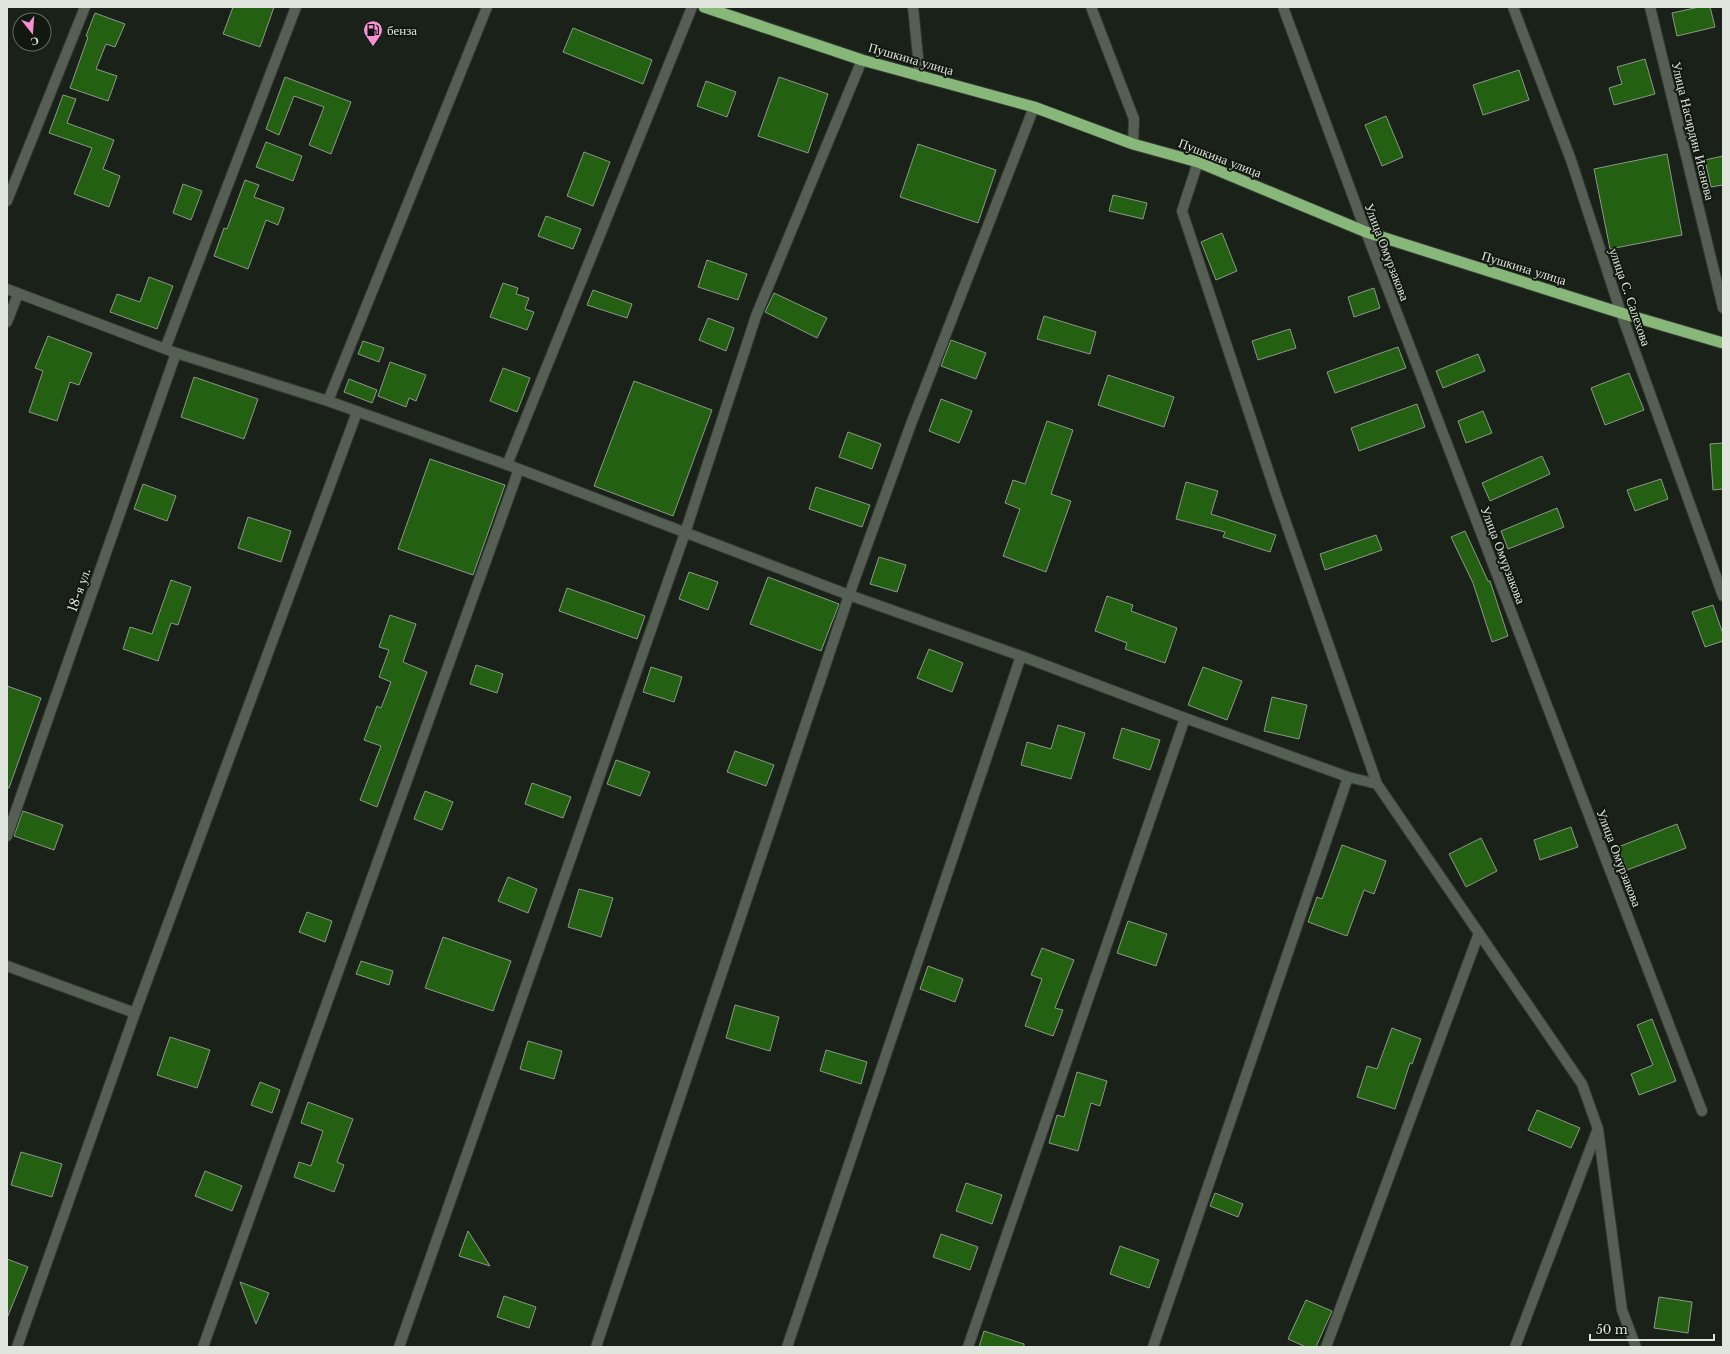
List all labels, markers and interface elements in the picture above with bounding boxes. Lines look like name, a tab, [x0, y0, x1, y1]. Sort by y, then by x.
north arrow	[12, 12, 52, 52]
fuel station icon: бенза	[362, 19, 384, 47]
place label: бенза	[387, 22, 417, 39]
text: С	[29, 34, 41, 49]
street label: Пушкина улица	[866, 39, 956, 79]
street label: Улица Насирдин Исанова	[1668, 60, 1719, 202]
street label: Пушкина улица	[1176, 134, 1264, 182]
street label: Улица Омурзакова	[1361, 201, 1414, 303]
street label: улица С. Салехова	[1605, 246, 1655, 348]
street label: Пушкина улица	[1480, 247, 1569, 289]
street label: Улица Омурзакова	[1477, 504, 1530, 606]
street label: 18-я ул.	[64, 566, 94, 614]
street label: Улица Омурзакова	[1593, 807, 1646, 909]
scale bar	[1590, 1316, 1714, 1342]
text: 50 m	[1596, 1322, 1628, 1337]

